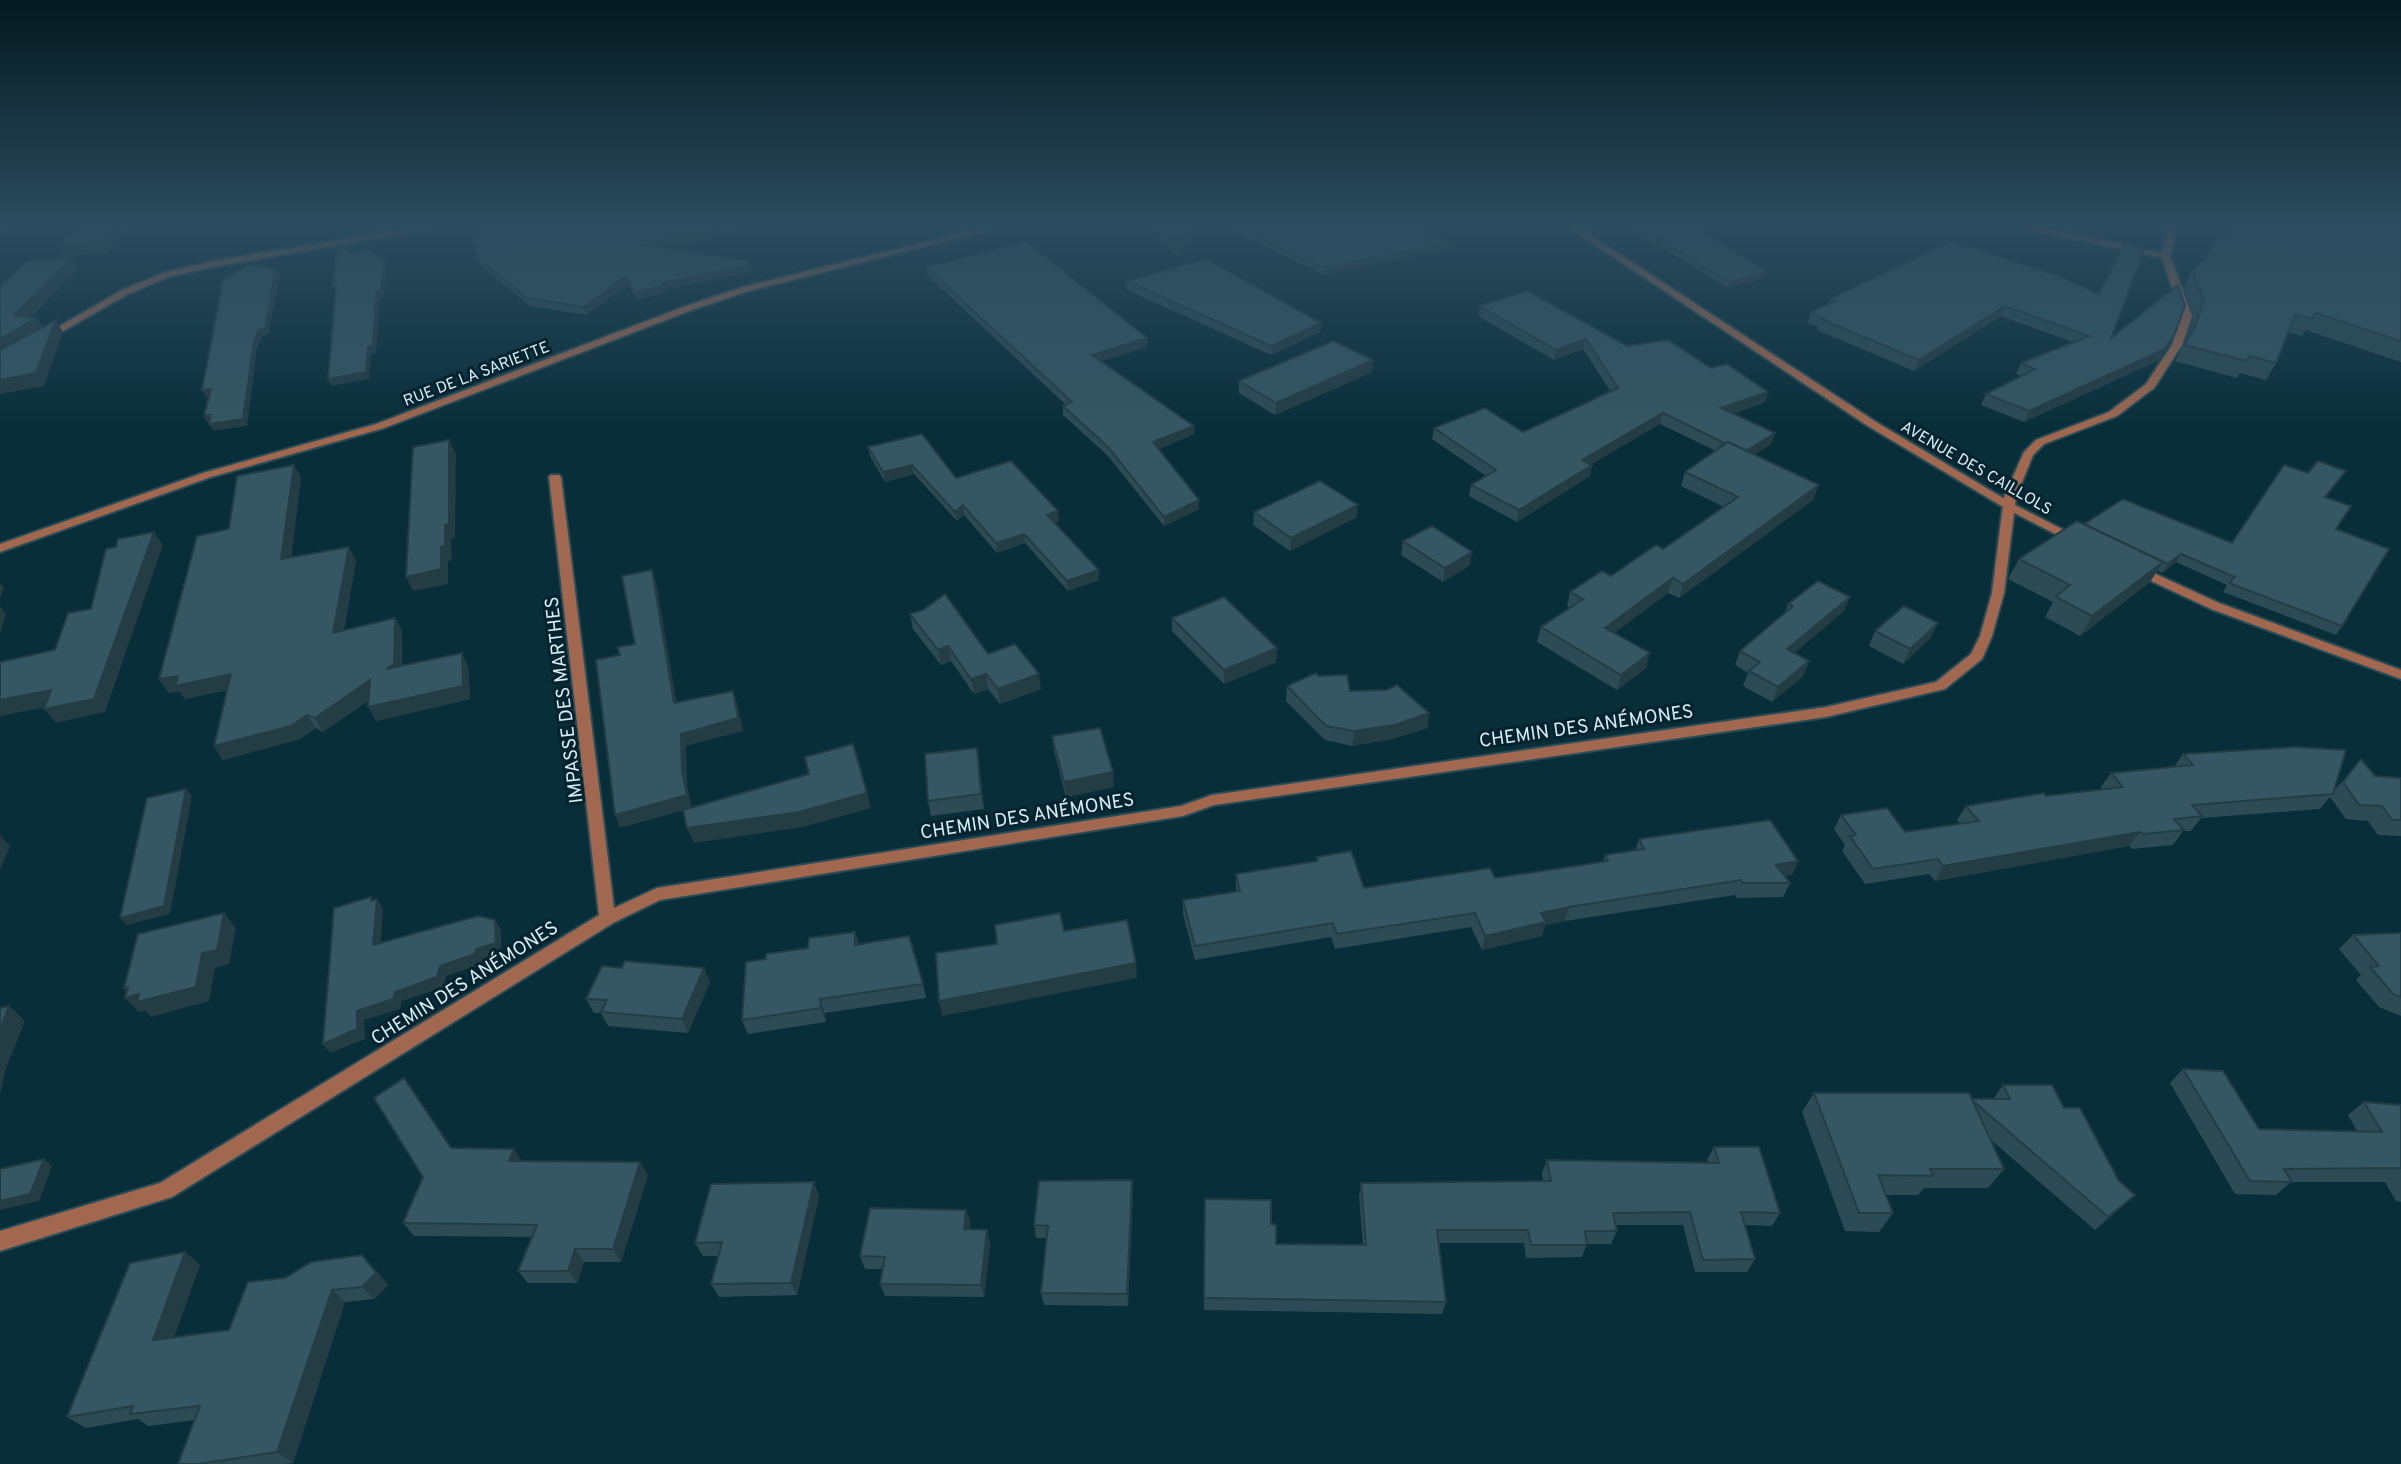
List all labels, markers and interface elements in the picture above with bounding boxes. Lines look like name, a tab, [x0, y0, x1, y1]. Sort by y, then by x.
street label: RUE DE LA SARIETTE	[401, 338, 553, 412]
street label: AVENUE DES CAILLOLS	[1897, 417, 2055, 520]
street label: IMPASSE DES MARTHES	[540, 595, 590, 804]
street label: CHEMIN DES ANÉMONES	[1477, 699, 1695, 754]
street label: CHEMIN DES ANÉMONES	[918, 787, 1136, 846]
street label: CHEMIN DES ANÉMONES	[366, 915, 563, 1051]

